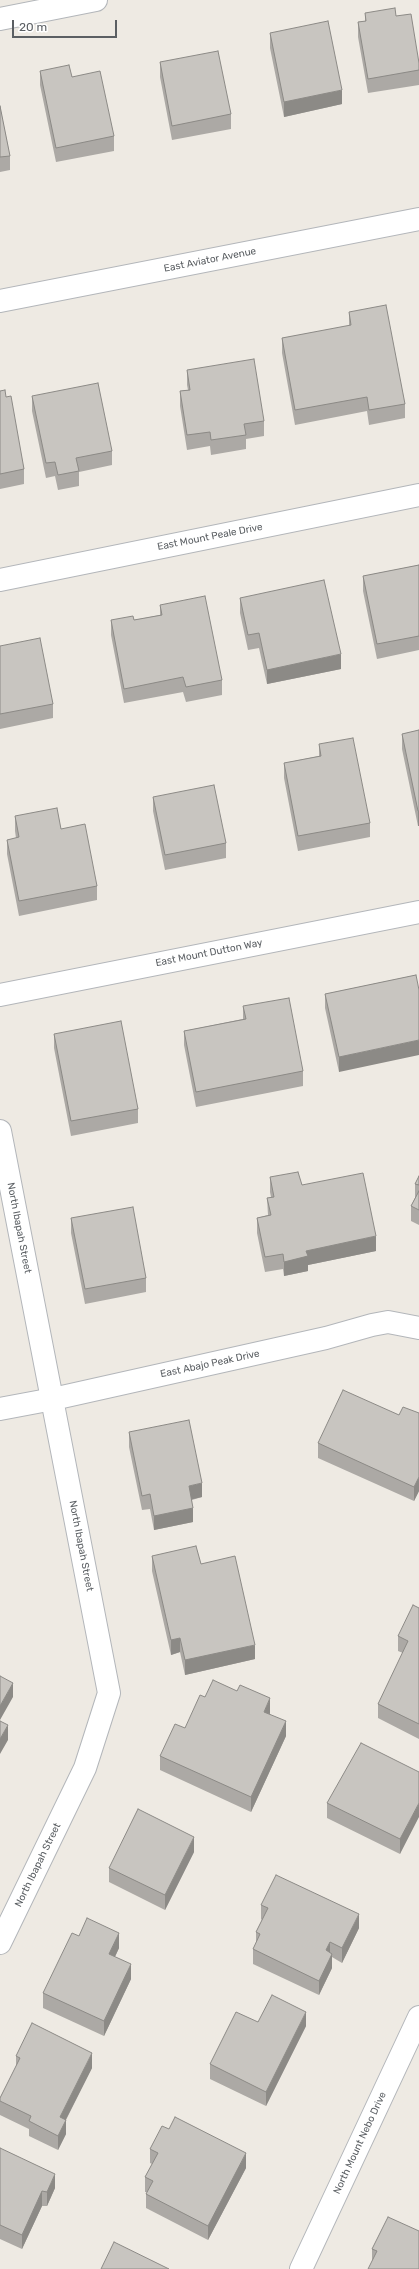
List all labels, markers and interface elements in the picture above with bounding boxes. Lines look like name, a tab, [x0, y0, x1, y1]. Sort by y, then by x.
scale bar	[14, 12, 119, 38]
text: 20 m	[19, 20, 47, 34]
street label: East Aviator Avenue	[163, 245, 257, 275]
street label: East Mount Peale Drive	[156, 521, 264, 553]
street label: East Mount Dutton Way	[154, 937, 264, 969]
street label: North Ibapah Street	[4, 1182, 34, 1274]
street label: East Abajo Peak Drive	[159, 1348, 261, 1380]
street label: North Ibapah Street	[66, 1500, 96, 1592]
street label: North Ibapah Street	[12, 1821, 64, 1909]
street label: North Mount Nebo Drive	[331, 2090, 389, 2196]

